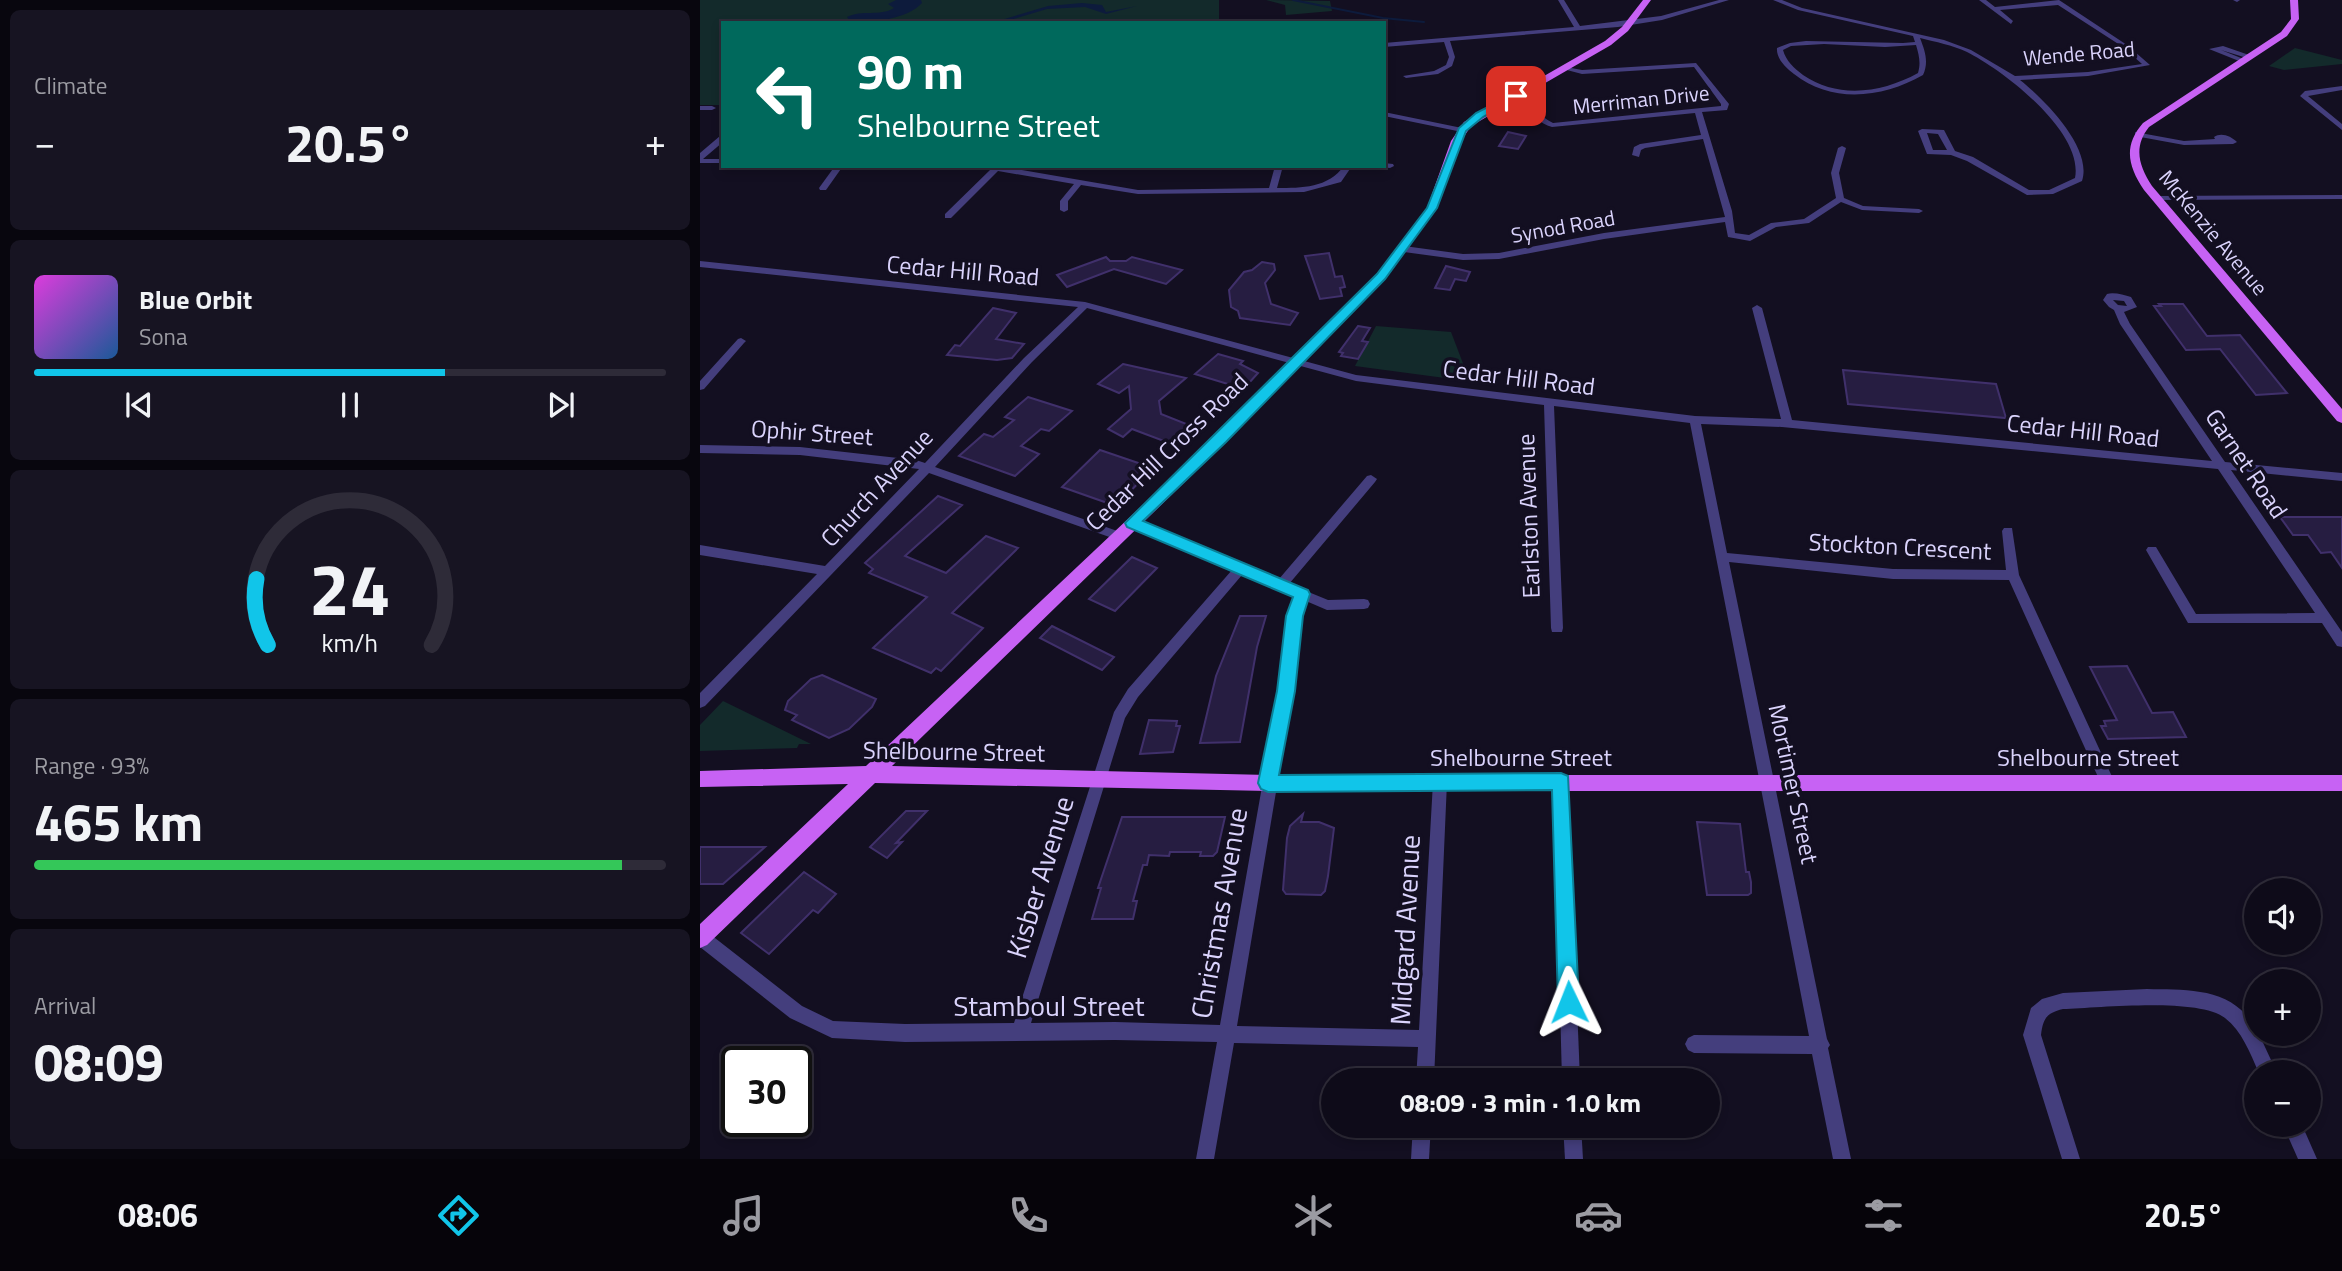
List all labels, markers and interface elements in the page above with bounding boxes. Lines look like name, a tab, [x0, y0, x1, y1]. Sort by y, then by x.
street label: Wende Road	[2022, 32, 2136, 74]
text: 90 m	[857, 33, 964, 108]
icon: left	[742, 49, 833, 140]
pin	[1486, 66, 1546, 126]
text: Climate	[34, 68, 107, 103]
street label: Merriman Drive	[1571, 76, 1711, 122]
icon: arrive	[1497, 77, 1535, 115]
text: Shelbourne Street	[857, 101, 1100, 149]
text: 20.5°	[285, 103, 415, 182]
text: −	[34, 113, 55, 171]
text: +	[645, 113, 666, 171]
street label: McKenzie Avenue	[2152, 163, 2276, 302]
street label: Synod Road	[1508, 201, 1617, 251]
street label: Cedar Hill Road	[885, 245, 1041, 295]
text: Blue Orbit	[139, 280, 252, 319]
text: Sona	[139, 319, 187, 354]
street label: Cedar Hill Road	[1441, 350, 1597, 404]
street label: Cedar Hill Cross Road	[1077, 364, 1256, 539]
icon: previous	[120, 386, 158, 424]
icon: pause	[331, 386, 369, 424]
icon: next	[542, 386, 580, 424]
street label: Garnet Road	[2197, 401, 2297, 526]
street label: Cedar Hill Road	[2005, 404, 2161, 456]
street label: Ophir Street	[750, 410, 875, 454]
street label: Church Avenue	[812, 420, 941, 555]
street label: Earlston Avenue	[1507, 433, 1549, 599]
street label: Stockton Crescent	[1808, 523, 1993, 569]
text: 24	[309, 534, 391, 644]
text: km/h	[322, 624, 378, 662]
street label: Mortimer Street	[1759, 701, 1829, 867]
street label: Shelbourne Street	[863, 731, 1046, 771]
street label: Shelbourne Street	[1430, 739, 1613, 775]
street label: Shelbourne Street	[1997, 739, 2180, 775]
text: Range · 93%	[34, 748, 149, 783]
text: 465 km	[34, 782, 203, 861]
street label: Kisber Avenue	[994, 791, 1085, 963]
street label: Christmas Avenue	[1179, 804, 1258, 1022]
street label: Midgard Avenue	[1378, 834, 1431, 1026]
map controls	[2244, 878, 2321, 1137]
button: sound	[2244, 878, 2321, 955]
position arrow	[1532, 965, 1606, 1039]
button: +	[2244, 969, 2321, 1046]
street label: Stamboul Street	[953, 984, 1145, 1027]
text: Arrival	[34, 988, 96, 1023]
text: 08:09	[34, 1022, 164, 1101]
speed limit sign: 30	[721, 1046, 812, 1137]
button: −	[2244, 1060, 2321, 1137]
text: 08:09 · 3 min · 1.0 km	[1400, 1083, 1641, 1122]
text: 08:06	[118, 1191, 198, 1239]
icon: directions	[434, 1191, 483, 1240]
icon: music	[719, 1191, 768, 1240]
icon: phone	[1004, 1191, 1053, 1240]
icon: climate	[1289, 1191, 1338, 1240]
icon: car	[1574, 1191, 1623, 1240]
icon: filters	[1859, 1191, 1908, 1240]
text: 20.5°	[2144, 1191, 2224, 1239]

